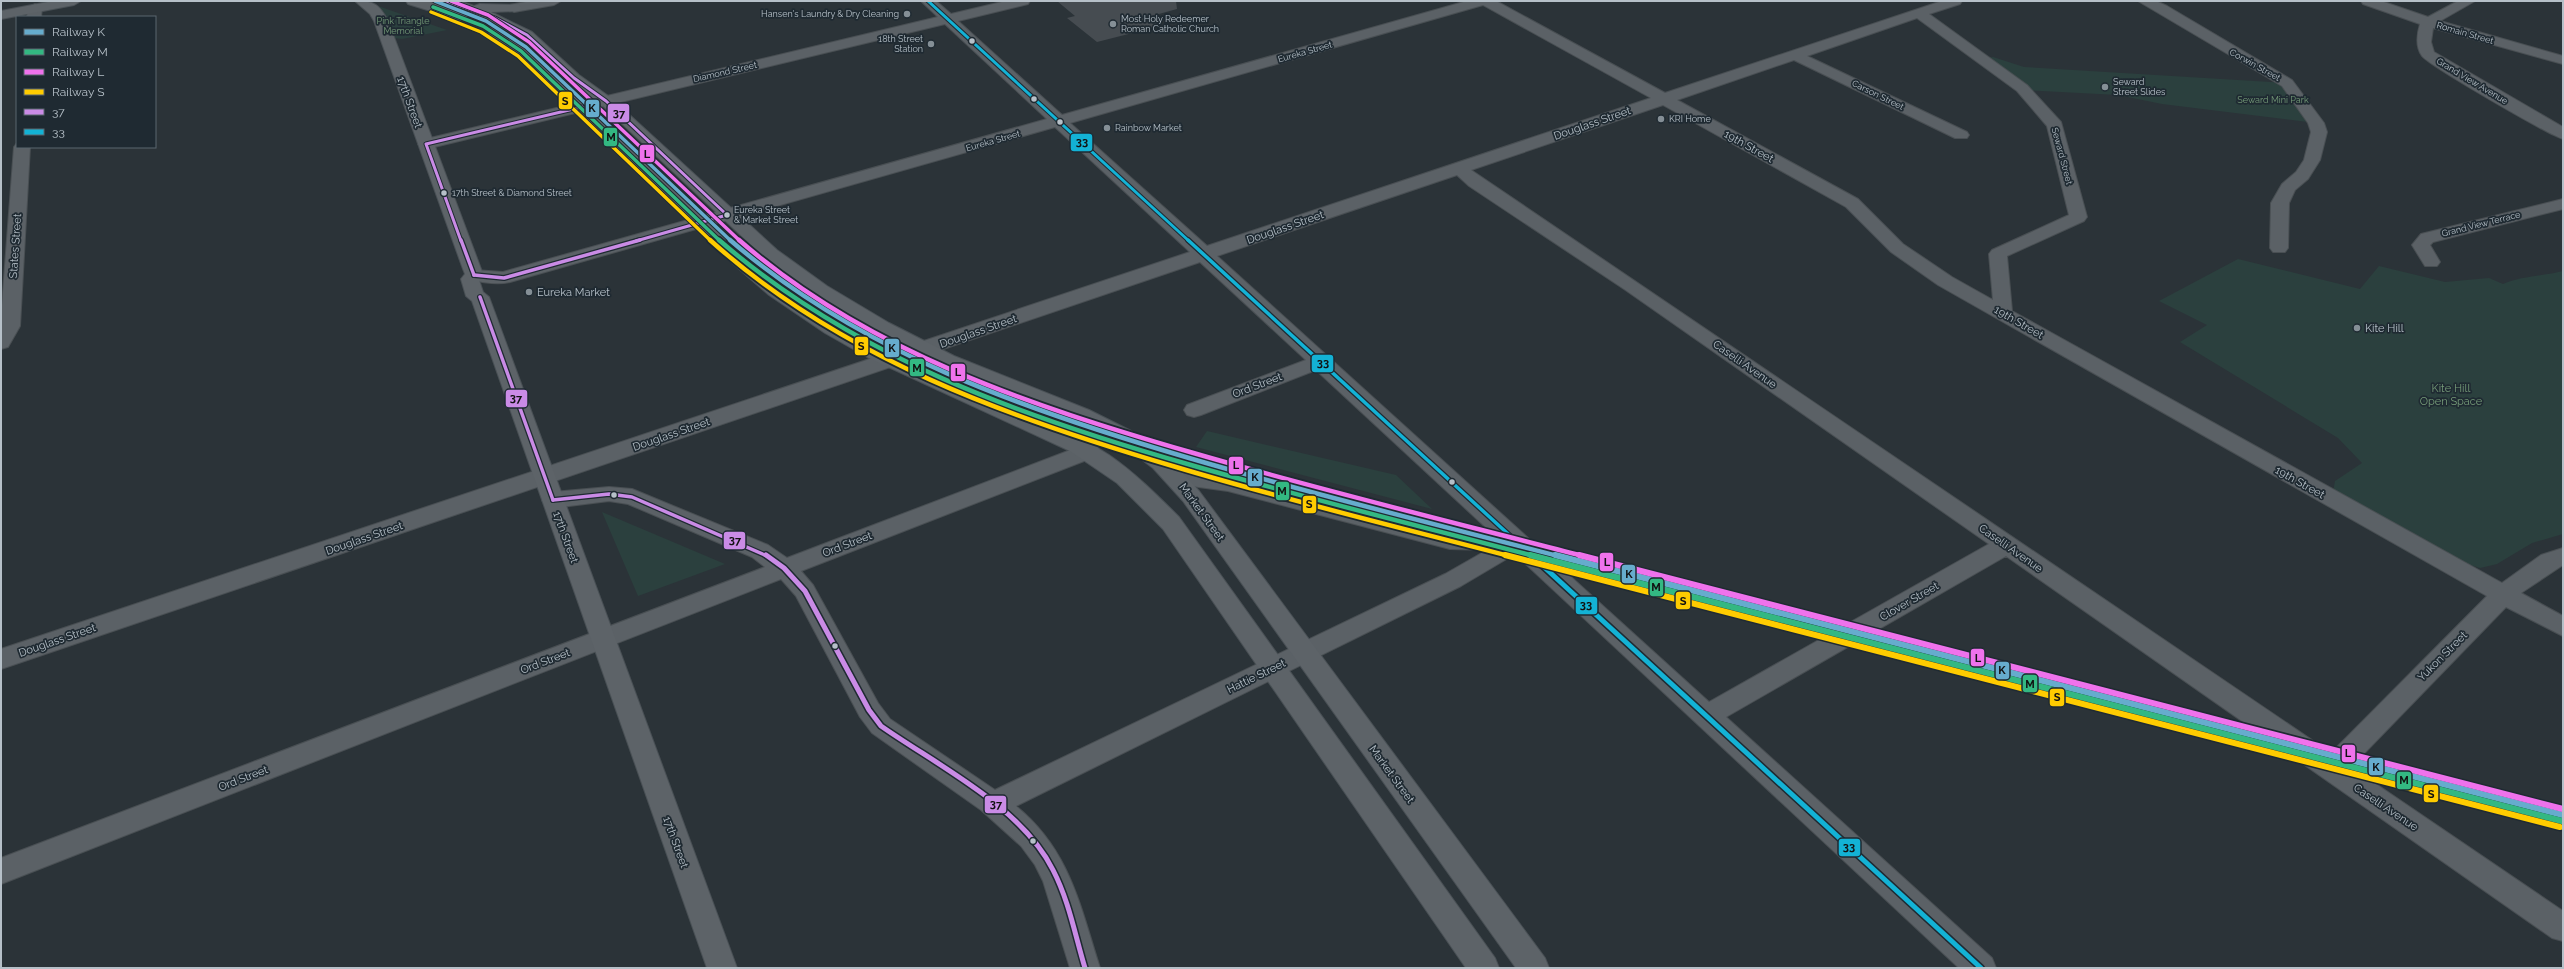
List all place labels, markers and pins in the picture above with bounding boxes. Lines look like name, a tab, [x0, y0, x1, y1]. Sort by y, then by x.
place label: Hansen's Laundry & Dry Cleaning	[761, 9, 899, 19]
marker: Hansen's Laundry & Dry Cleaning	[902, 9, 912, 19]
place label: Most Holy Redeemer Roman Catholic Church	[1121, 14, 1219, 34]
marker: Most Holy Redeemer Roman Catholic Church	[1108, 19, 1118, 29]
place label: 18th Street Station	[878, 34, 923, 54]
unlabelled marker	[967, 36, 977, 46]
marker: 18th Street Station	[926, 39, 936, 49]
place label: Seward Street Slides	[2113, 77, 2166, 97]
marker: Seward Street Slides	[2100, 82, 2110, 92]
unlabelled marker	[1029, 94, 1039, 104]
marker: KRI Home	[1656, 114, 1666, 124]
place label: KRI Home	[1669, 114, 1711, 124]
unlabelled marker	[1055, 117, 1065, 127]
marker: Rainbow Market	[1102, 123, 1112, 133]
place label: Rainbow Market	[1115, 123, 1182, 133]
marker: 17th Street & Diamond Street	[439, 188, 449, 198]
place label: 17th Street & Diamond Street	[452, 188, 572, 198]
place label: Eureka Street & Market Street	[734, 205, 798, 225]
marker: Eureka Street & Market Street	[722, 210, 732, 220]
place label: Eureka Market	[537, 286, 610, 299]
marker: Eureka Market	[524, 287, 534, 297]
place label: Kite Hill	[2365, 322, 2404, 335]
marker: Kite Hill	[2352, 323, 2362, 333]
unlabelled marker	[1447, 477, 1457, 487]
unlabelled marker	[609, 490, 619, 500]
unlabelled marker	[830, 641, 840, 651]
unlabelled marker	[1028, 836, 1038, 846]

